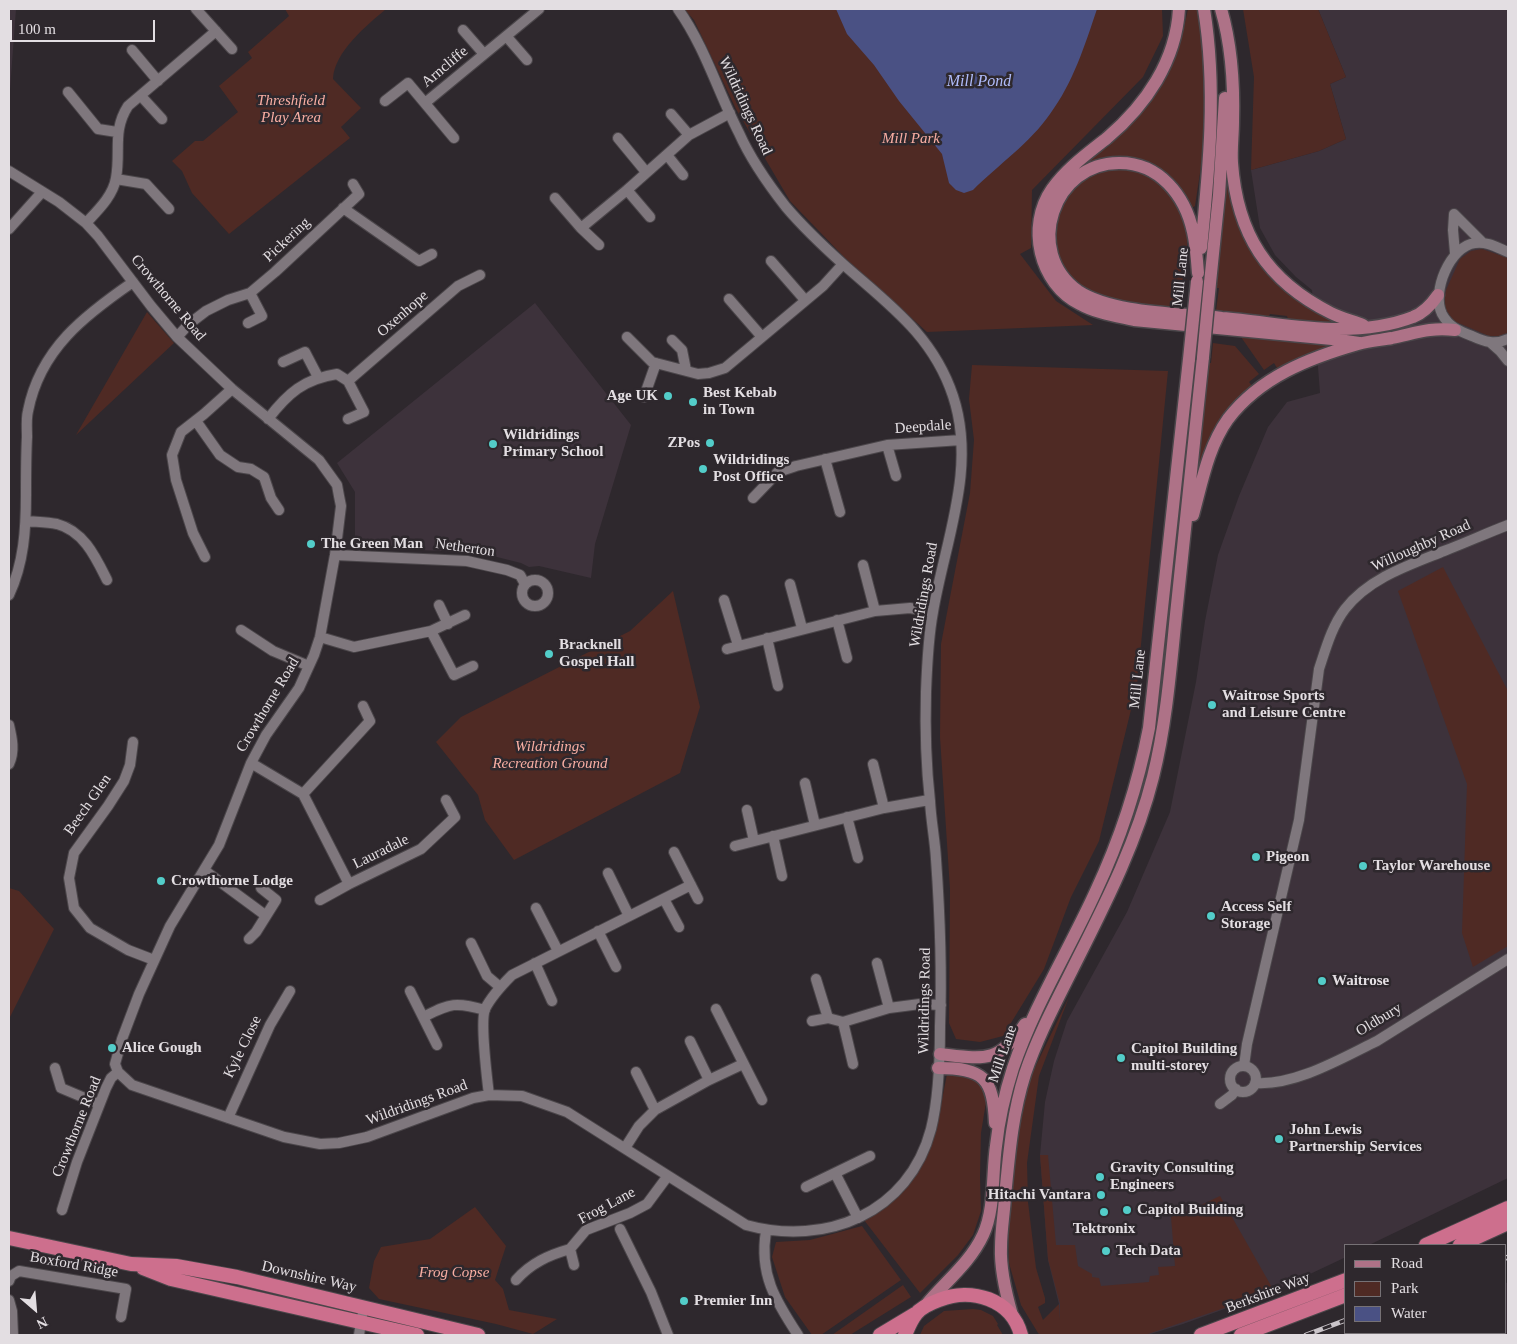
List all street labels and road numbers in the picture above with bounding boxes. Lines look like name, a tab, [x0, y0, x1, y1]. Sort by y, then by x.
street label: Arncliffe	[418, 43, 472, 91]
street label: Wildridings Road	[714, 54, 776, 158]
street label: Pickering	[260, 214, 314, 266]
street label: Mill Lane	[1169, 246, 1193, 308]
street label: Crowthorne Road	[127, 251, 209, 345]
street label: Oxenhope	[374, 287, 432, 341]
street label: Deepdale	[894, 416, 952, 438]
street label: Willoughby Road	[1369, 516, 1473, 576]
street label: Netherton	[434, 535, 496, 561]
street label: Wildridings Road	[906, 541, 942, 649]
street label: Mill Lane	[1126, 648, 1150, 710]
street label: Crowthorne Road	[233, 654, 303, 756]
street label: Beech Glen	[60, 771, 116, 839]
street label: Lauradale	[350, 831, 412, 873]
street label: Wildridings Road	[915, 948, 935, 1054]
street label: Oldbury	[1353, 999, 1405, 1041]
street label: Kyle Close	[220, 1013, 266, 1081]
street label: Mill Lane	[985, 1023, 1021, 1085]
street label: Crowthorne Road	[49, 1074, 105, 1180]
street label: Wildridings Road	[364, 1076, 470, 1130]
street label: Frog Lane	[575, 1183, 639, 1229]
street label: Boxford Ridge	[28, 1248, 120, 1282]
street label: Downshire Way	[260, 1257, 358, 1297]
street label: Berkshire Way	[1223, 1269, 1313, 1317]

